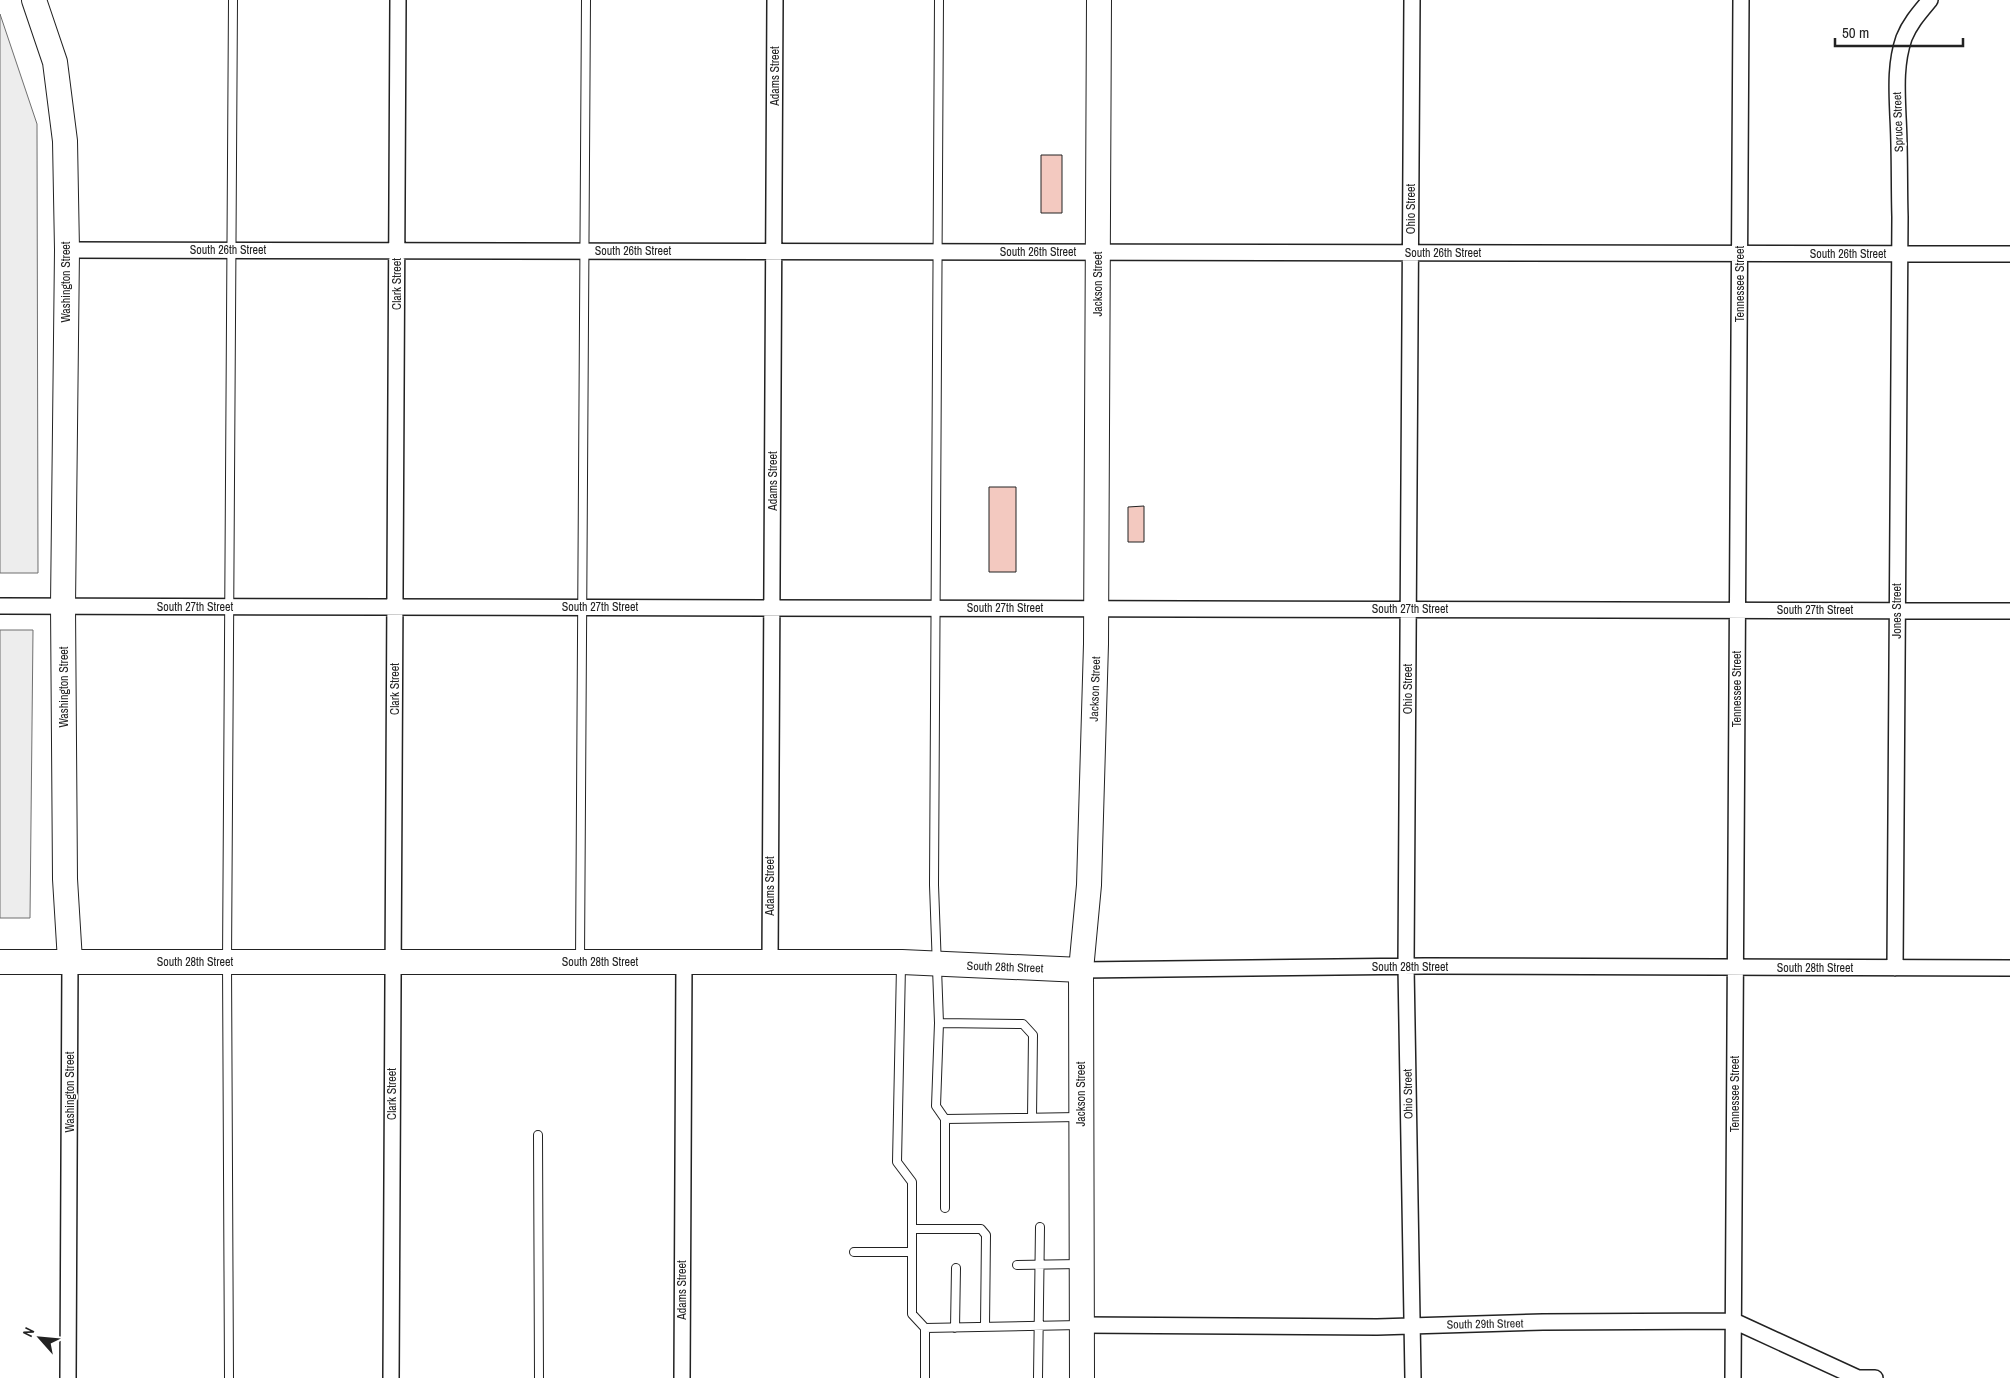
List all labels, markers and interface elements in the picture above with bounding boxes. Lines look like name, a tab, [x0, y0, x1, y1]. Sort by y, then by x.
scale bar	[1835, 15, 1962, 47]
text: 50 m	[1842, 22, 1869, 43]
street label: Adams Street	[767, 46, 783, 107]
street label: Spruce Street	[1889, 91, 1907, 152]
street label: Ohio Street	[1403, 184, 1419, 234]
street label: Washington Street	[58, 241, 74, 323]
street label: South 26th Street	[190, 242, 267, 258]
street label: South 26th Street	[595, 243, 672, 259]
street label: South 26th Street	[1000, 244, 1077, 260]
street label: South 26th Street	[1405, 245, 1482, 261]
street label: Tennessee Street	[1732, 245, 1748, 322]
street label: South 26th Street	[1810, 246, 1887, 262]
street label: Jackson Street	[1090, 251, 1106, 317]
street label: Clark Street	[389, 258, 405, 310]
street label: Adams Street	[765, 451, 781, 512]
street label: Jones Street	[1889, 583, 1905, 639]
street label: South 27th Street	[157, 599, 234, 615]
street label: South 27th Street	[562, 599, 639, 615]
street label: South 27th Street	[967, 600, 1044, 616]
street label: South 27th Street	[1372, 601, 1449, 617]
street label: South 27th Street	[1777, 602, 1854, 618]
street label: Washington Street	[56, 646, 72, 728]
street label: Tennessee Street	[1729, 650, 1745, 727]
street label: Jackson Street	[1086, 656, 1104, 722]
street label: Clark Street	[387, 663, 403, 715]
street label: Ohio Street	[1400, 664, 1416, 714]
street label: Adams Street	[762, 856, 778, 917]
street label: South 28th Street	[157, 954, 234, 970]
street label: South 28th Street	[562, 954, 639, 970]
street label: South 28th Street	[966, 958, 1044, 976]
street label: South 28th Street	[1372, 959, 1449, 975]
street label: South 28th Street	[1777, 960, 1854, 976]
street label: Washington Street	[62, 1051, 78, 1133]
street label: Tennessee Street	[1727, 1055, 1743, 1132]
street label: Jackson Street	[1073, 1061, 1089, 1127]
street label: Clark Street	[384, 1068, 400, 1120]
street label: Ohio Street	[1400, 1068, 1416, 1119]
street label: Adams Street	[674, 1260, 690, 1321]
north arrow	[15, 1313, 65, 1363]
street label: South 29th Street	[1447, 1315, 1524, 1333]
text: N	[19, 1324, 38, 1340]

